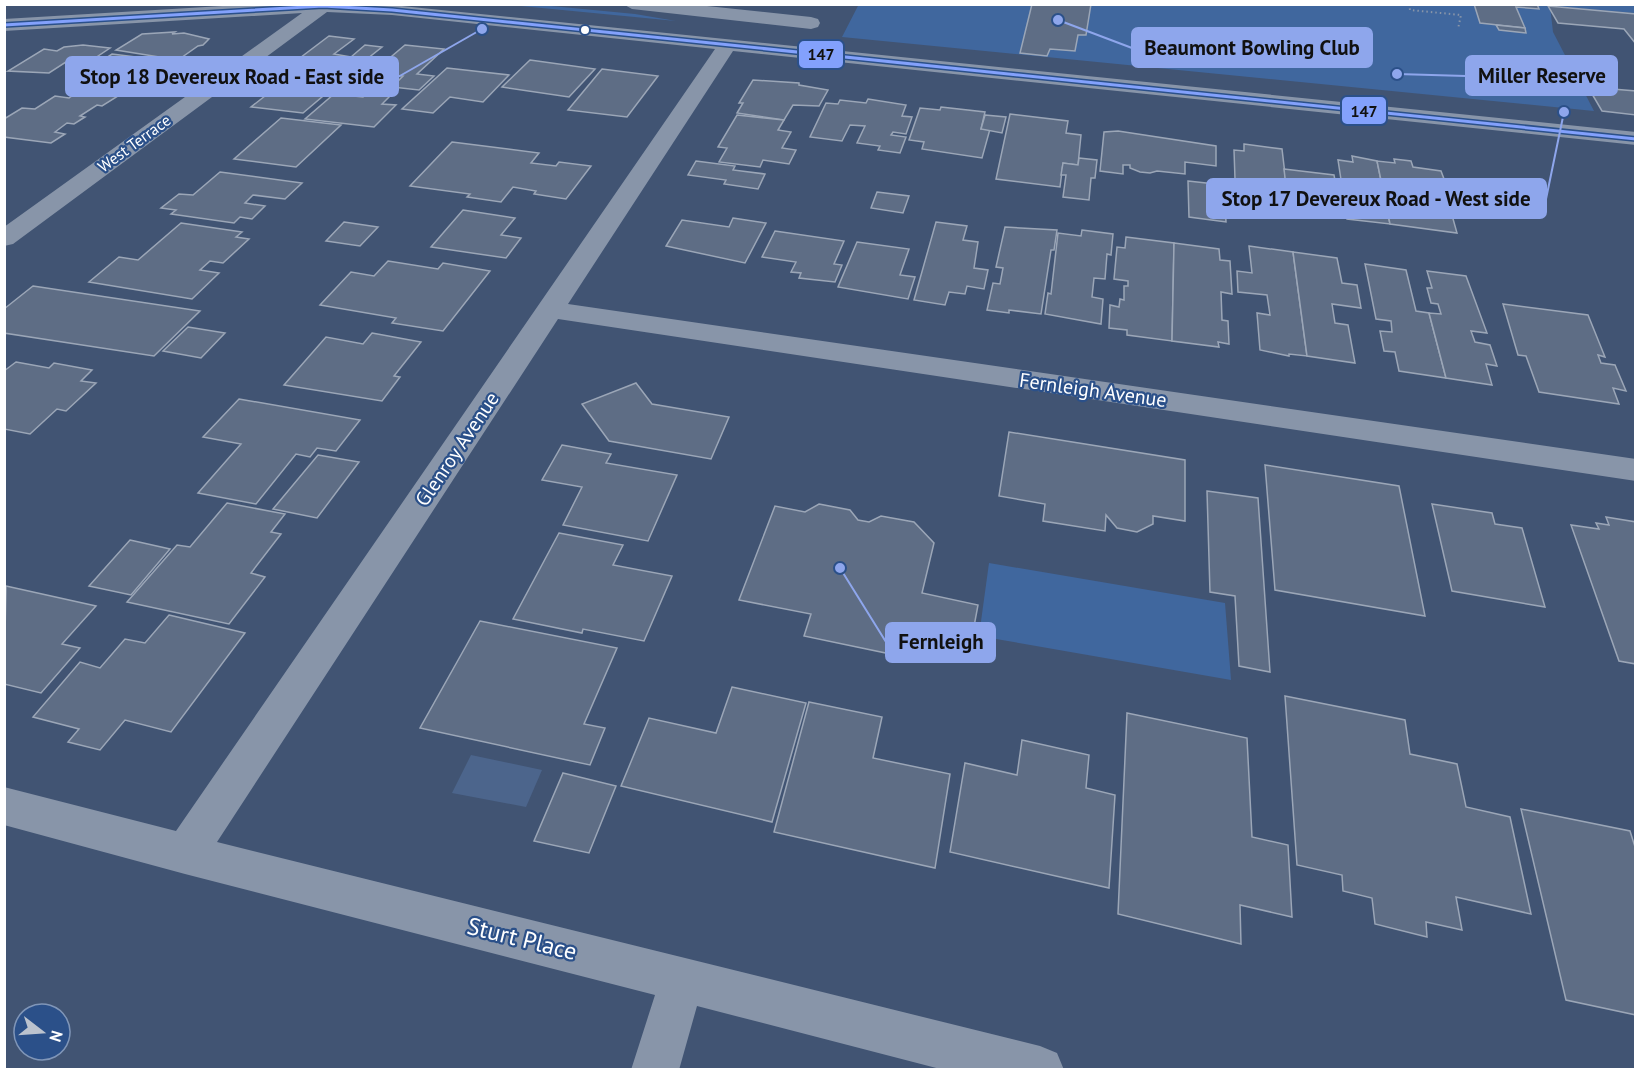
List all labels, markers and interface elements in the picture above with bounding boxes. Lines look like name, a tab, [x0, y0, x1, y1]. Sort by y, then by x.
unlabelled marker	[579, 24, 591, 36]
callout: Beaumont Bowling Club	[1132, 28, 1372, 67]
text: Beaumont Bowling Club	[1144, 34, 1360, 61]
line badge: 147	[798, 40, 844, 69]
text: 147	[807, 44, 835, 64]
callout: Miller Reserve	[1466, 56, 1617, 95]
callout: Stop 18 Devereux Road - East side	[66, 57, 398, 96]
text: Miller Reserve	[1478, 62, 1606, 89]
text: Stop 18 Devereux Road - East side	[80, 63, 384, 90]
line badge: 147	[1341, 96, 1387, 125]
text: 147	[1350, 101, 1378, 121]
street label: West Terrace	[94, 110, 174, 176]
callout: Stop 17 Devereux Road - West side	[1207, 179, 1546, 218]
text: Stop 17 Devereux Road - West side	[1221, 185, 1531, 212]
street label: Fernleigh Avenue	[1018, 367, 1168, 413]
street label: Glenroy Avenue	[409, 387, 505, 511]
callout: Fernleigh	[886, 623, 995, 662]
text: Fernleigh	[898, 628, 984, 655]
street label: Sturt Place	[464, 910, 580, 967]
north arrow	[12, 1002, 72, 1062]
text: N	[45, 1028, 67, 1044]

